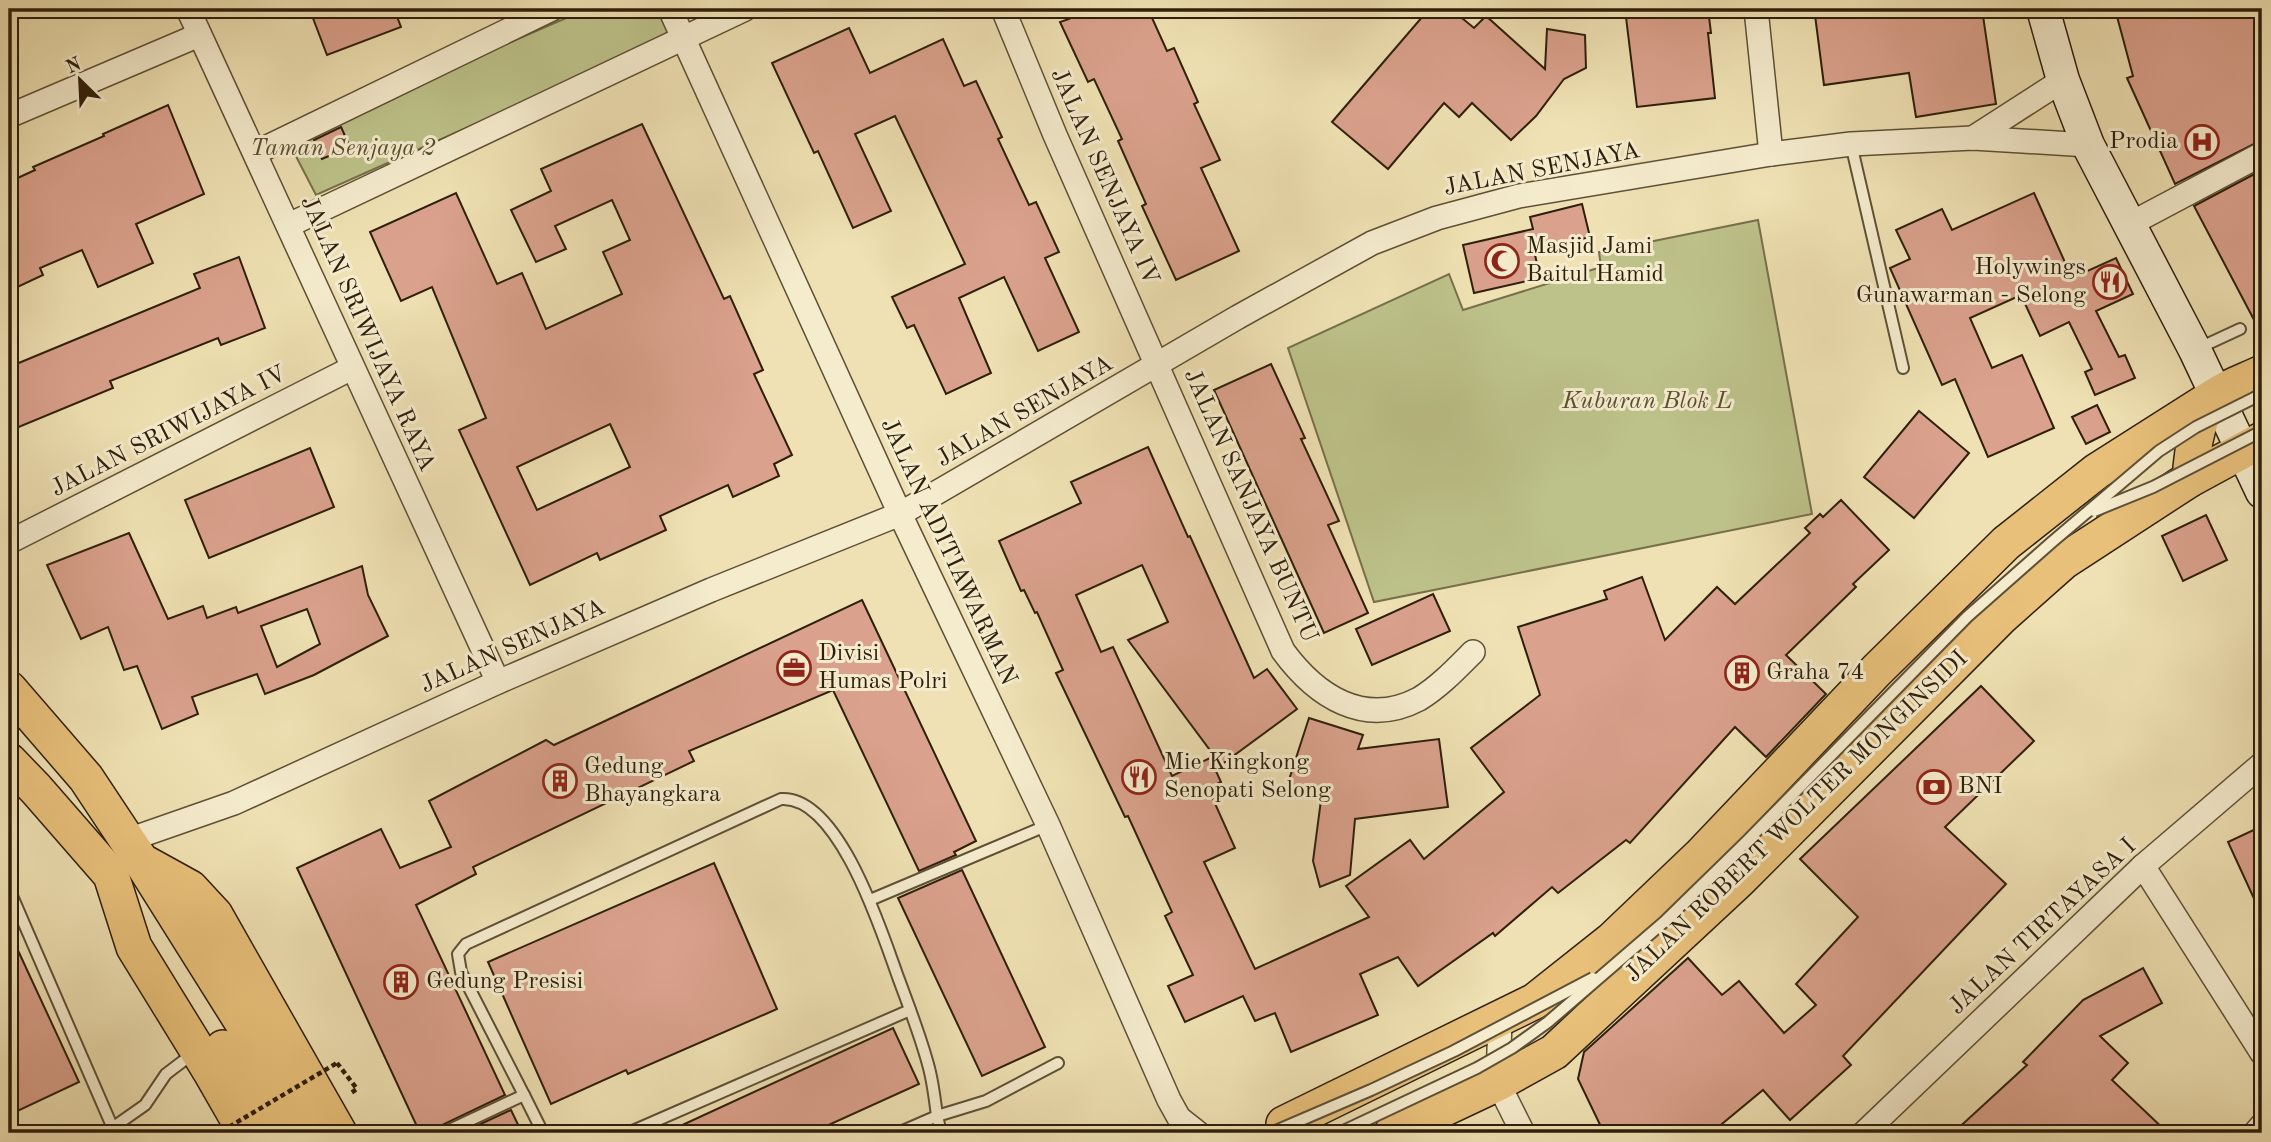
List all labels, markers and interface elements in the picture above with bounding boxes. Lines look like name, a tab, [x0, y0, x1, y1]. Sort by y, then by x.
north arrow	[46, 46, 116, 116]
text: N	[64, 55, 85, 78]
street label: JALAN SENJAYA IV	[1045, 65, 1163, 289]
hospital icon: Prodia	[2183, 123, 2221, 161]
place label: Prodia	[2109, 130, 2178, 154]
park label: Taman Senjaya 2	[250, 137, 436, 161]
street label: JALAN SENJAYA	[1442, 139, 1642, 201]
street label: JALAN SRIWIJAYA RAYA	[295, 193, 439, 475]
place label: Masjid Jami Baitul Hamid	[1526, 235, 1664, 287]
mosque icon: Masjid Jami Baitul Hamid	[1483, 242, 1521, 280]
place label: Holywings Gunawarman - Selong	[1856, 256, 2086, 308]
restaurant icon: Holywings Gunawarman - Selong	[2091, 263, 2129, 301]
street label: JALAN SENJAYA	[933, 352, 1117, 472]
street label: JALAN SRIWIJAYA IV	[47, 362, 291, 502]
street label: JALAN SANJAYA BUNTU	[1179, 366, 1321, 646]
park label: Kuburan Blok L	[1561, 390, 1732, 414]
street label: JALAN ADITIAWARMAN	[876, 415, 1020, 689]
street label: JALAN SENJAYA	[417, 596, 609, 698]
place label: Divisi Humas Polri	[818, 642, 948, 694]
street label: JALAN ROBERT WOLTER MONGINSIDI	[1621, 647, 1973, 987]
office icon: Divisi Humas Polri	[775, 649, 813, 687]
building icon: Graha 74	[1723, 654, 1761, 692]
place label: Graha 74	[1766, 661, 1864, 685]
place label: Mie Kingkong Senopati Selong	[1164, 751, 1331, 803]
place label: Gedung Bhayangkara	[584, 755, 721, 807]
restaurant icon: Mie Kingkong Senopati Selong	[1120, 758, 1158, 796]
building icon: Gedung Bhayangkara	[541, 762, 579, 800]
bank icon: BNI	[1915, 768, 1953, 806]
place label: BNI	[1958, 775, 2003, 799]
street label: JALAN TIRTAYASA I	[1945, 834, 2141, 1020]
building icon: Gedung Presisi	[382, 963, 420, 1001]
place label: Gedung Presisi	[426, 970, 583, 994]

